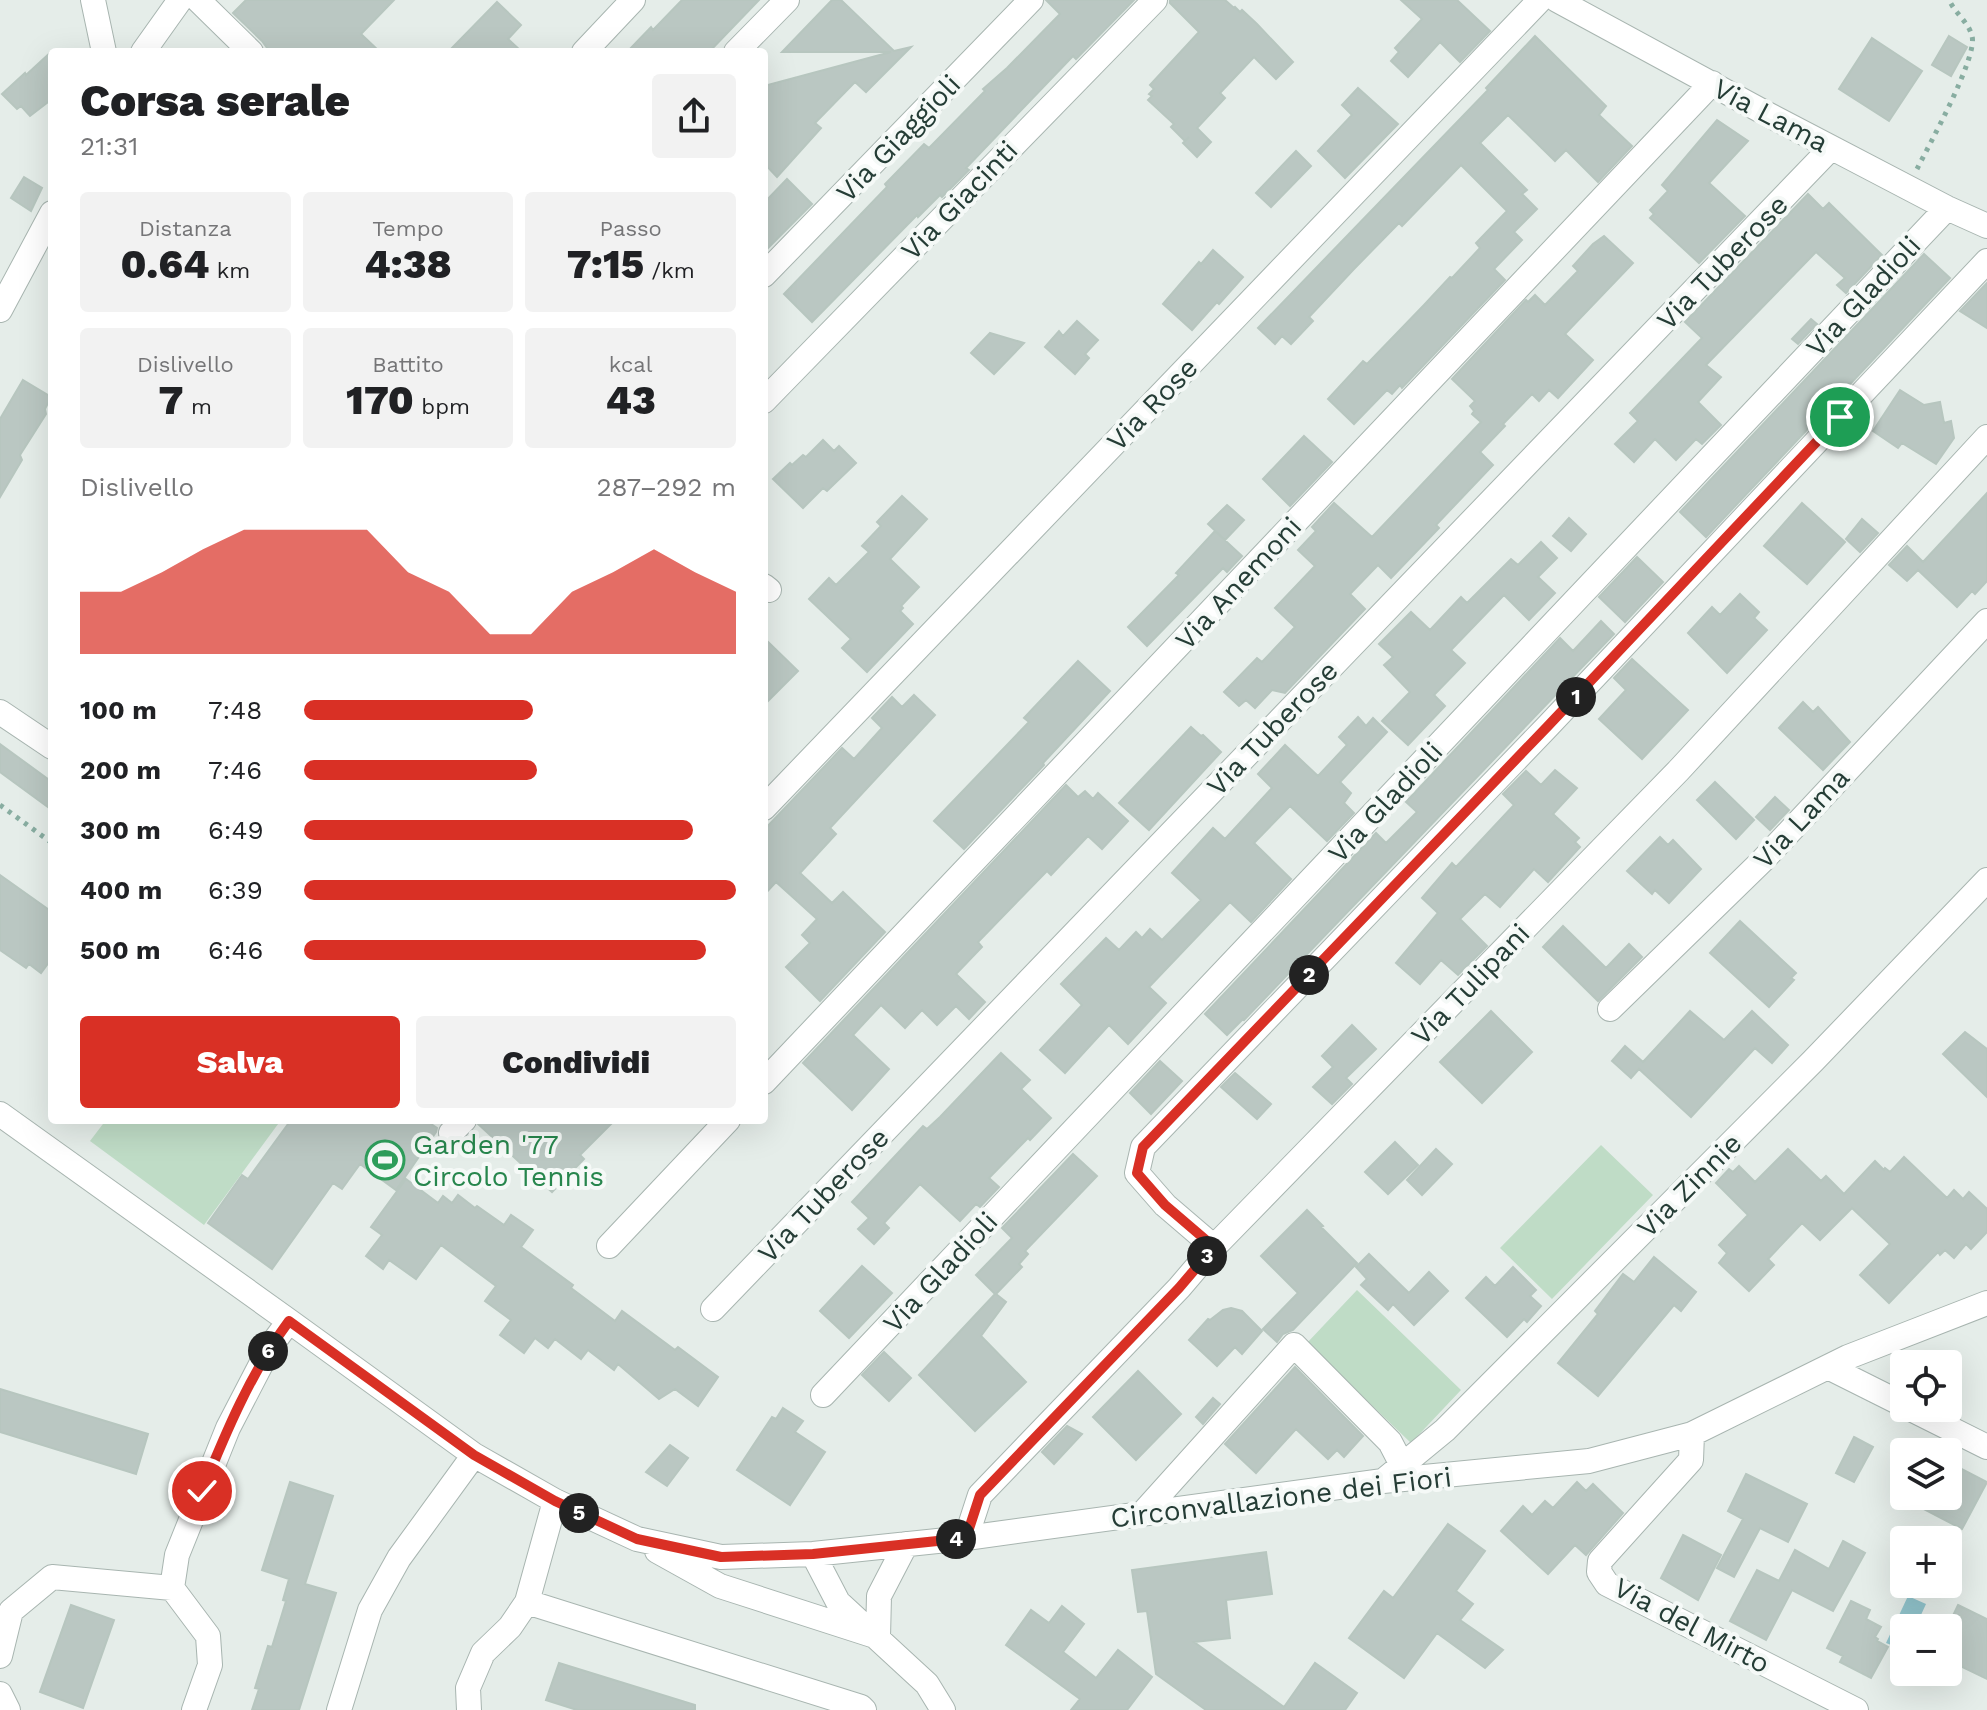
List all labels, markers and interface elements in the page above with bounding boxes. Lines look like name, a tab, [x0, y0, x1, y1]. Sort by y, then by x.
street label: Via Giaggioli	[830, 68, 967, 209]
street label: Via Lama	[1708, 71, 1834, 160]
button: share	[652, 74, 736, 158]
text: Corsa serale	[80, 75, 350, 127]
text: 21:31	[80, 131, 138, 161]
street label: Via Giacinti	[894, 134, 1024, 267]
street label: Via Tuberose	[1650, 188, 1795, 337]
text: Distanza	[139, 216, 232, 241]
text: Tempo	[372, 216, 444, 241]
text: Passo	[600, 216, 662, 241]
street label: Via Gladioli	[1799, 229, 1928, 363]
text: 0.64	[120, 241, 209, 288]
text: 4:38	[364, 241, 452, 288]
text: 7:15	[567, 241, 644, 288]
text: km	[209, 258, 250, 283]
text: /km	[644, 258, 695, 283]
street label: Via Rose	[1100, 351, 1205, 458]
text: Dislivello	[137, 352, 234, 377]
text: Battito	[372, 352, 444, 377]
text: kcal	[609, 352, 652, 377]
text: 7	[159, 377, 184, 424]
text: 170	[346, 377, 414, 424]
text: 43	[606, 377, 656, 424]
pin	[1806, 383, 1874, 451]
text: m	[184, 394, 212, 419]
text: bpm	[414, 394, 470, 419]
icon: arrive	[1818, 395, 1862, 439]
text: Dislivello	[80, 472, 194, 502]
text: 287–292 m	[596, 472, 736, 502]
street label: Via Anemoni	[1169, 510, 1308, 657]
street label: Via Tuberose	[1200, 654, 1345, 803]
pin: 1	[1556, 677, 1596, 717]
text: 1	[1571, 684, 1581, 709]
text: 100 m	[80, 695, 157, 725]
text: 7:48	[208, 695, 262, 725]
street label: Via Gladioli	[1321, 735, 1450, 869]
text: 200 m	[80, 755, 161, 785]
text: 7:46	[208, 755, 262, 785]
street label: Via Lama	[1747, 761, 1856, 875]
text: 300 m	[80, 815, 161, 845]
text: 6:49	[208, 815, 263, 845]
text: 400 m	[80, 875, 162, 905]
text: 6:39	[208, 875, 263, 905]
street label: Via Tulipani	[1404, 917, 1536, 1052]
text: 500 m	[80, 935, 161, 965]
text: 6:46	[208, 935, 263, 965]
pin: 2	[1289, 955, 1329, 995]
text: 2	[1302, 962, 1316, 987]
button: Salva	[80, 1016, 400, 1108]
button: Condividi	[416, 1016, 736, 1108]
street label: Via Tuberose	[751, 1121, 896, 1270]
street label: Via Zinnie	[1630, 1126, 1748, 1244]
place label: Garden '77 Circolo Tennis	[413, 1128, 604, 1193]
sports icon: Garden '77 Circolo Tennis	[364, 1139, 406, 1181]
street label: Via Gladioli	[876, 1205, 1005, 1339]
pin: 3	[1187, 1236, 1227, 1276]
text: 3	[1200, 1243, 1214, 1268]
pin: 6	[248, 1331, 288, 1371]
text: 6	[261, 1338, 275, 1363]
map controls	[1890, 1350, 1962, 1686]
button: locate	[1890, 1350, 1962, 1422]
button: layers	[1890, 1438, 1962, 1510]
pin	[168, 1457, 236, 1525]
street label: Circonvallazione dei Fiori	[1109, 1460, 1453, 1535]
icon: check	[180, 1469, 224, 1513]
pin: 5	[559, 1493, 599, 1533]
text: 5	[573, 1500, 585, 1525]
pin: 4	[936, 1519, 976, 1559]
text: 4	[949, 1526, 963, 1551]
button: +	[1890, 1526, 1962, 1598]
street label: Via del Mirto	[1608, 1571, 1775, 1680]
button: −	[1890, 1614, 1962, 1686]

